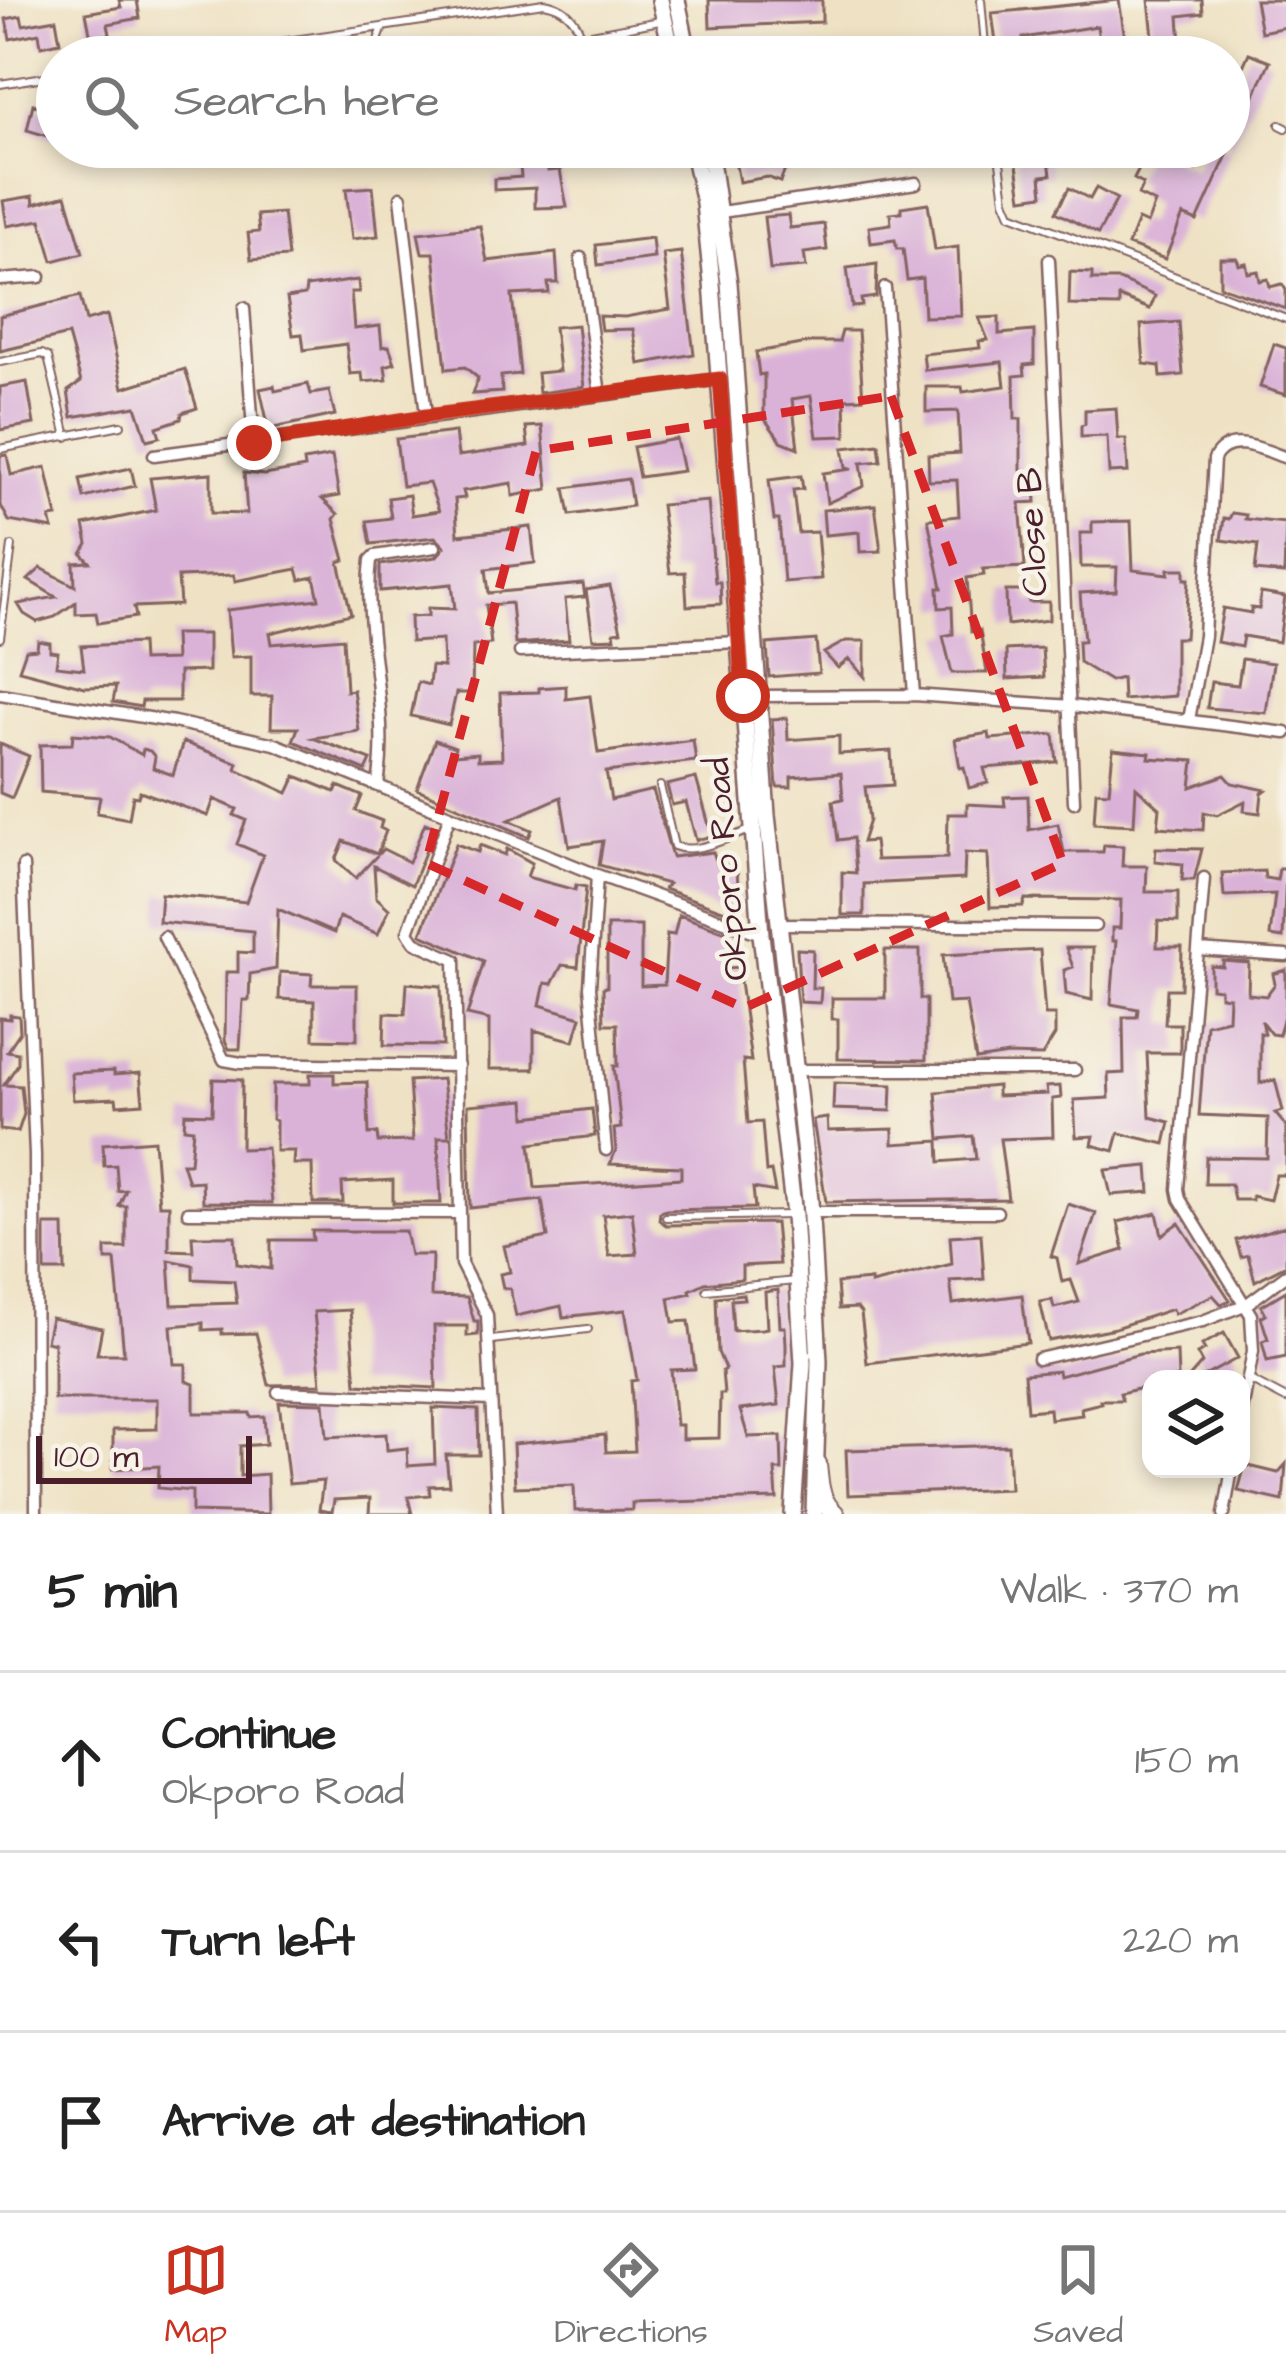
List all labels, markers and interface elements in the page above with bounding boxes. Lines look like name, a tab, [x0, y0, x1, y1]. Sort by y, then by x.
search box	[36, 36, 1250, 168]
icon: search	[78, 69, 144, 135]
text: Search here	[174, 71, 440, 133]
route end	[227, 416, 281, 470]
street label: Close B	[1004, 466, 1062, 598]
route start	[716, 669, 770, 723]
street label: Okporo Road	[692, 755, 762, 983]
map controls	[1142, 1370, 1250, 1478]
button: layers	[1142, 1370, 1250, 1478]
scale bar	[36, 1430, 252, 1483]
text: 100 m	[54, 1434, 139, 1480]
text: 5 min	[48, 1557, 177, 1628]
text: Walk · 370 m	[1000, 1565, 1238, 1619]
text: Continue	[162, 1704, 336, 1766]
icon: ahead	[48, 1729, 114, 1795]
text: 150 m	[1135, 1735, 1238, 1789]
text: Okporo Road	[162, 1766, 404, 1820]
icon: left	[48, 1909, 114, 1975]
text: Turn left	[162, 1911, 355, 1973]
text: 220 m	[1123, 1915, 1238, 1969]
icon: arrive	[48, 2089, 114, 2155]
text: Arrive at destination	[162, 2091, 585, 2153]
tab: Map	[163, 2237, 229, 2355]
tab: Directions	[554, 2237, 708, 2355]
tab: Saved	[1033, 2237, 1123, 2355]

